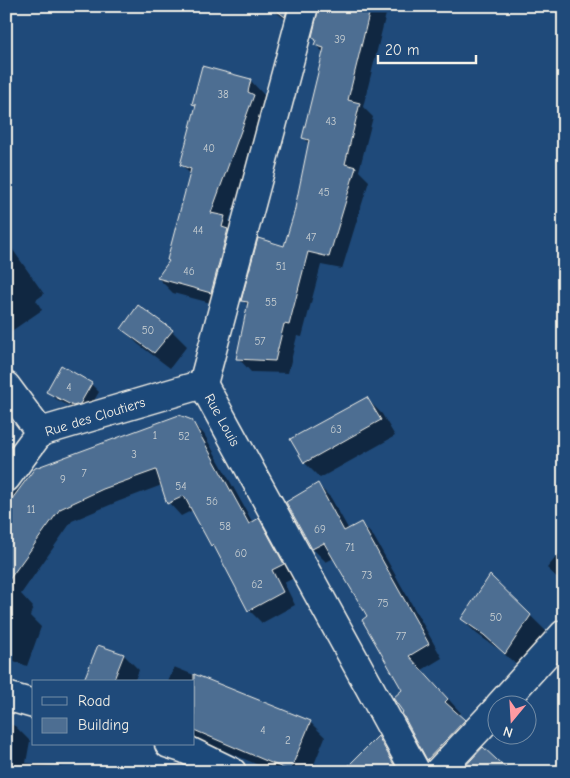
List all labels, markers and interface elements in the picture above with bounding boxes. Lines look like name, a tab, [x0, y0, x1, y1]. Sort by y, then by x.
scale bar	[378, 32, 475, 64]
house number: 39	[334, 33, 346, 46]
text: 20 m	[385, 41, 419, 59]
house number: 38	[217, 88, 229, 101]
house number: 43	[326, 115, 336, 128]
house number: 40	[203, 142, 215, 155]
house number: 45	[318, 186, 330, 199]
house number: 44	[193, 224, 203, 237]
house number: 47	[306, 231, 316, 244]
house number: 51	[276, 260, 286, 273]
house number: 46	[183, 265, 195, 278]
house number: 55	[265, 296, 277, 309]
house number: 50	[142, 324, 154, 337]
house number: 57	[254, 335, 266, 348]
house number: 4	[66, 381, 72, 394]
street label: Rue Louis	[201, 391, 243, 449]
street label: Rue des Cloutiers	[43, 394, 147, 440]
house number: 63	[330, 423, 342, 436]
house number: 1	[153, 429, 157, 442]
house number: 52	[178, 430, 190, 443]
house number: 3	[131, 448, 137, 461]
house number: 7	[81, 467, 87, 480]
house number: 9	[60, 473, 66, 486]
house number: 54	[175, 480, 187, 493]
house number: 56	[206, 495, 218, 508]
house number: 11	[27, 503, 35, 516]
house number: 58	[219, 520, 231, 533]
house number: 69	[314, 523, 326, 536]
house number: 71	[345, 541, 355, 554]
house number: 60	[235, 547, 247, 560]
house number: 73	[362, 569, 372, 582]
house number: 62	[251, 578, 263, 591]
house number: 75	[377, 597, 389, 610]
house number: 50	[490, 611, 502, 624]
house number: 77	[396, 630, 406, 643]
legend	[32, 680, 195, 746]
text: Road	[78, 692, 110, 710]
north arrow	[488, 696, 538, 746]
text: Building	[78, 716, 129, 734]
text: N	[501, 722, 515, 741]
house number: 4	[260, 724, 266, 737]
house number: 2	[285, 734, 291, 747]

